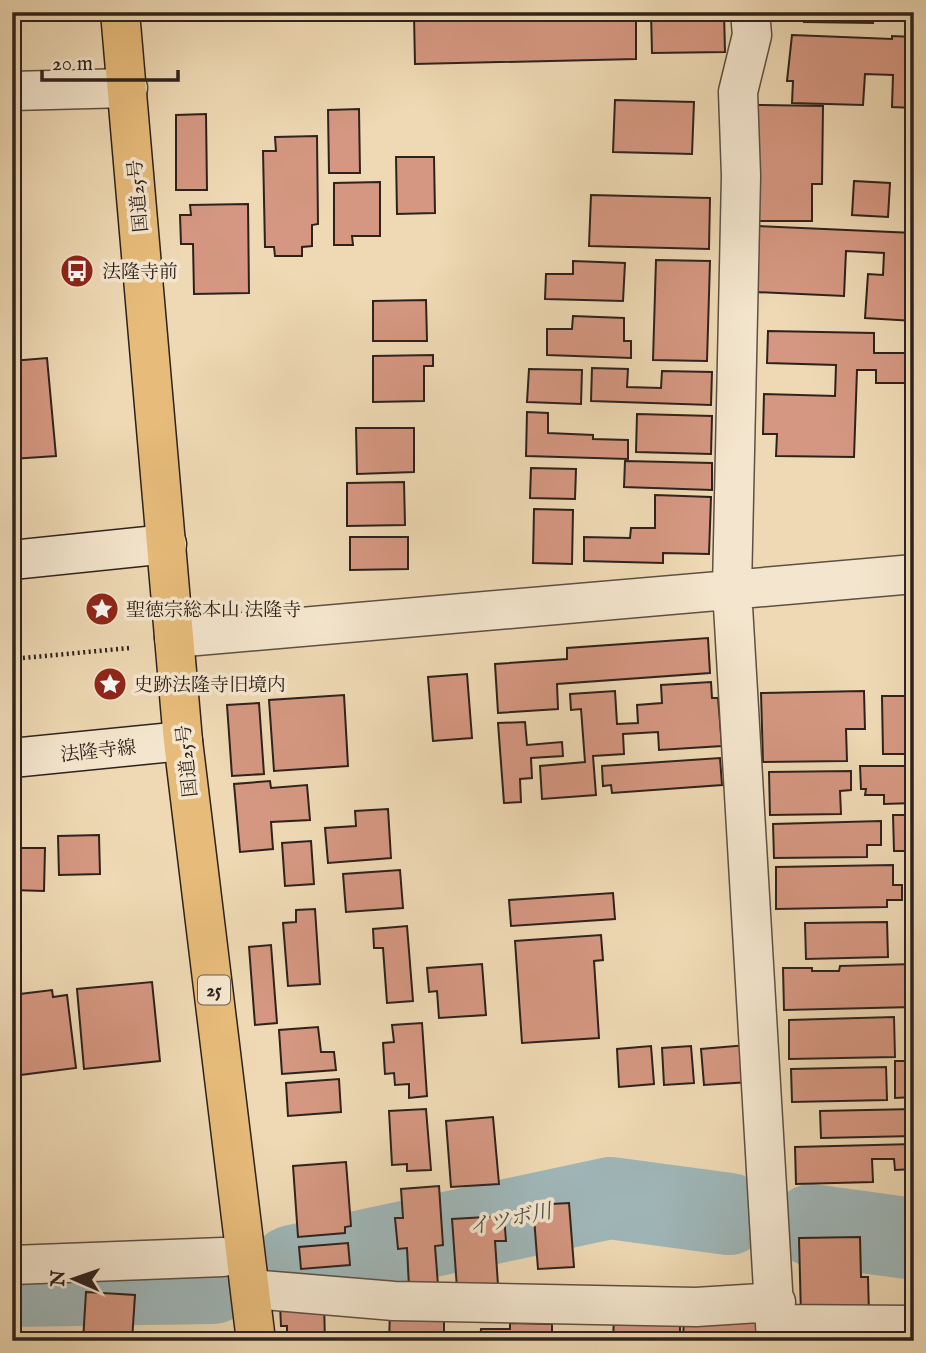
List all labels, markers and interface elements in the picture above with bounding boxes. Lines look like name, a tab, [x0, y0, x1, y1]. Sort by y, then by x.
scale bar	[42, 38, 178, 82]
text: 20 m	[52, 51, 93, 78]
street label: 国道25号	[124, 159, 154, 233]
bus stop icon: 法隆寺前	[58, 252, 96, 290]
place label: 法隆寺前	[102, 261, 178, 285]
place icon: 聖徳宗総本山 法隆寺	[83, 590, 121, 628]
place label: 聖徳宗総本山 法隆寺	[126, 599, 301, 623]
place icon: 史跡法隆寺旧境内	[91, 665, 129, 703]
place label: 史跡法隆寺旧境内	[134, 674, 286, 698]
street label: 国道25号	[172, 723, 204, 798]
street label: 法隆寺線	[59, 736, 137, 768]
road number: 25	[198, 975, 230, 1004]
water label: イツボ川	[466, 1198, 556, 1242]
north arrow	[38, 1244, 108, 1314]
text: N	[47, 1269, 71, 1288]

